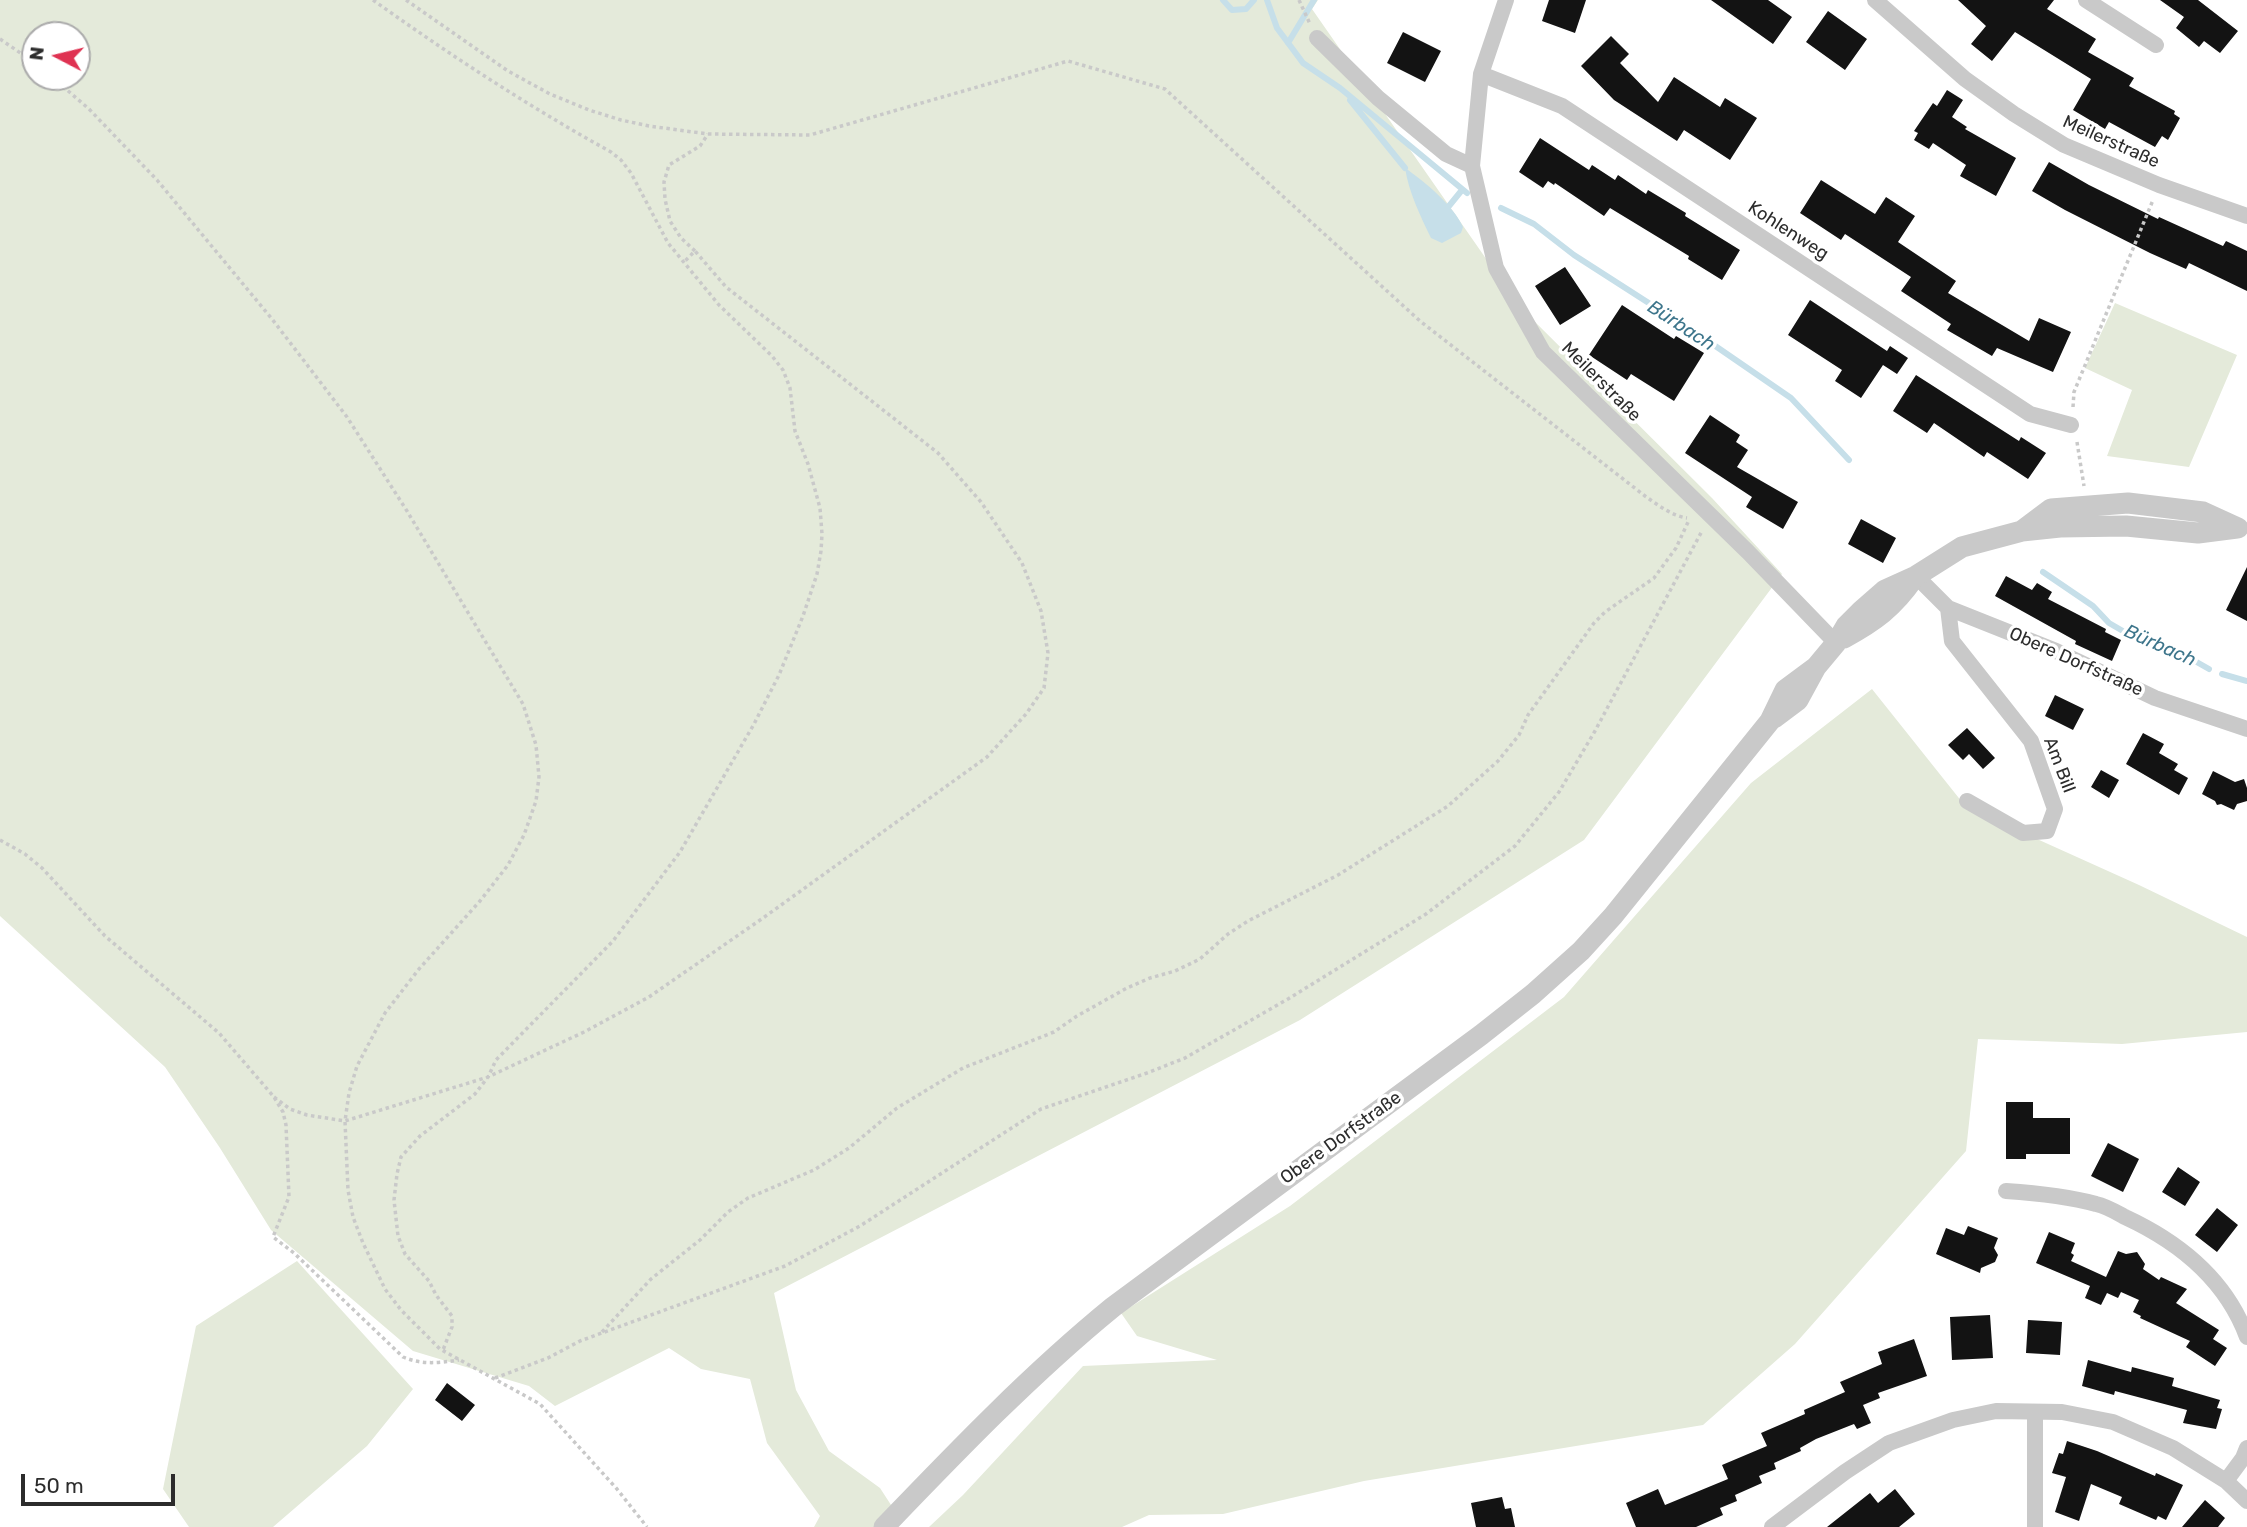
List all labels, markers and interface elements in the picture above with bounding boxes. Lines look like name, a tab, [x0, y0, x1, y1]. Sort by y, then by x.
north arrow	[21, 21, 91, 91]
text: N	[24, 45, 49, 62]
street label: Meilerstraße	[2059, 111, 2163, 173]
street label: Kohlenweg	[1744, 197, 1832, 265]
water label: Bürbach	[1643, 296, 1719, 356]
street label: Meilerstraße	[1557, 338, 1645, 426]
water label: Bürbach	[2121, 620, 2199, 672]
street label: Obere Dorfstraße	[2006, 623, 2146, 701]
street label: Am Bill	[2039, 734, 2079, 796]
street label: Obere Dorfstraße	[1276, 1087, 1406, 1189]
scale bar	[24, 1460, 178, 1504]
text: 50 m	[34, 1473, 84, 1498]

